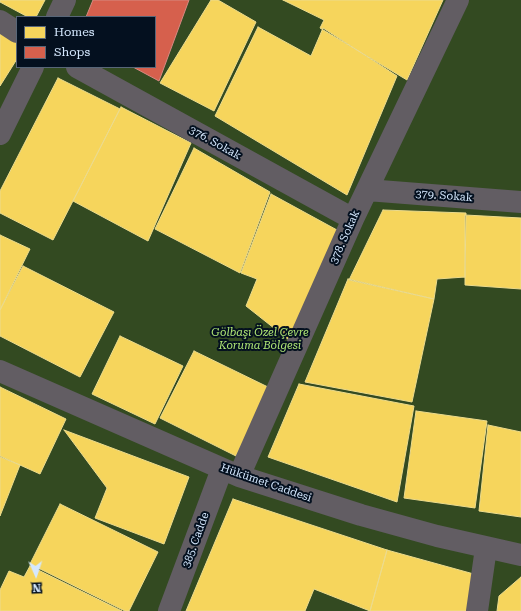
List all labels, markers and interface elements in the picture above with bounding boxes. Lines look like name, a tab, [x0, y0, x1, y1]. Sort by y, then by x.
legend	[16, 16, 156, 68]
text: Homes	[54, 25, 94, 39]
text: Shops	[54, 45, 90, 59]
street label: 376. Sokak	[187, 123, 243, 163]
street label: 379. Sokak	[415, 187, 473, 205]
street label: 378. Sokak	[327, 208, 363, 266]
park label: Gölbaşı Özel Çevre Koruma Bölgesi	[211, 326, 309, 352]
street label: Hükümet Caddesi	[219, 461, 313, 505]
street label: 385. Cadde	[180, 511, 212, 569]
north arrow	[16, 555, 56, 595]
text: N	[32, 581, 41, 594]

